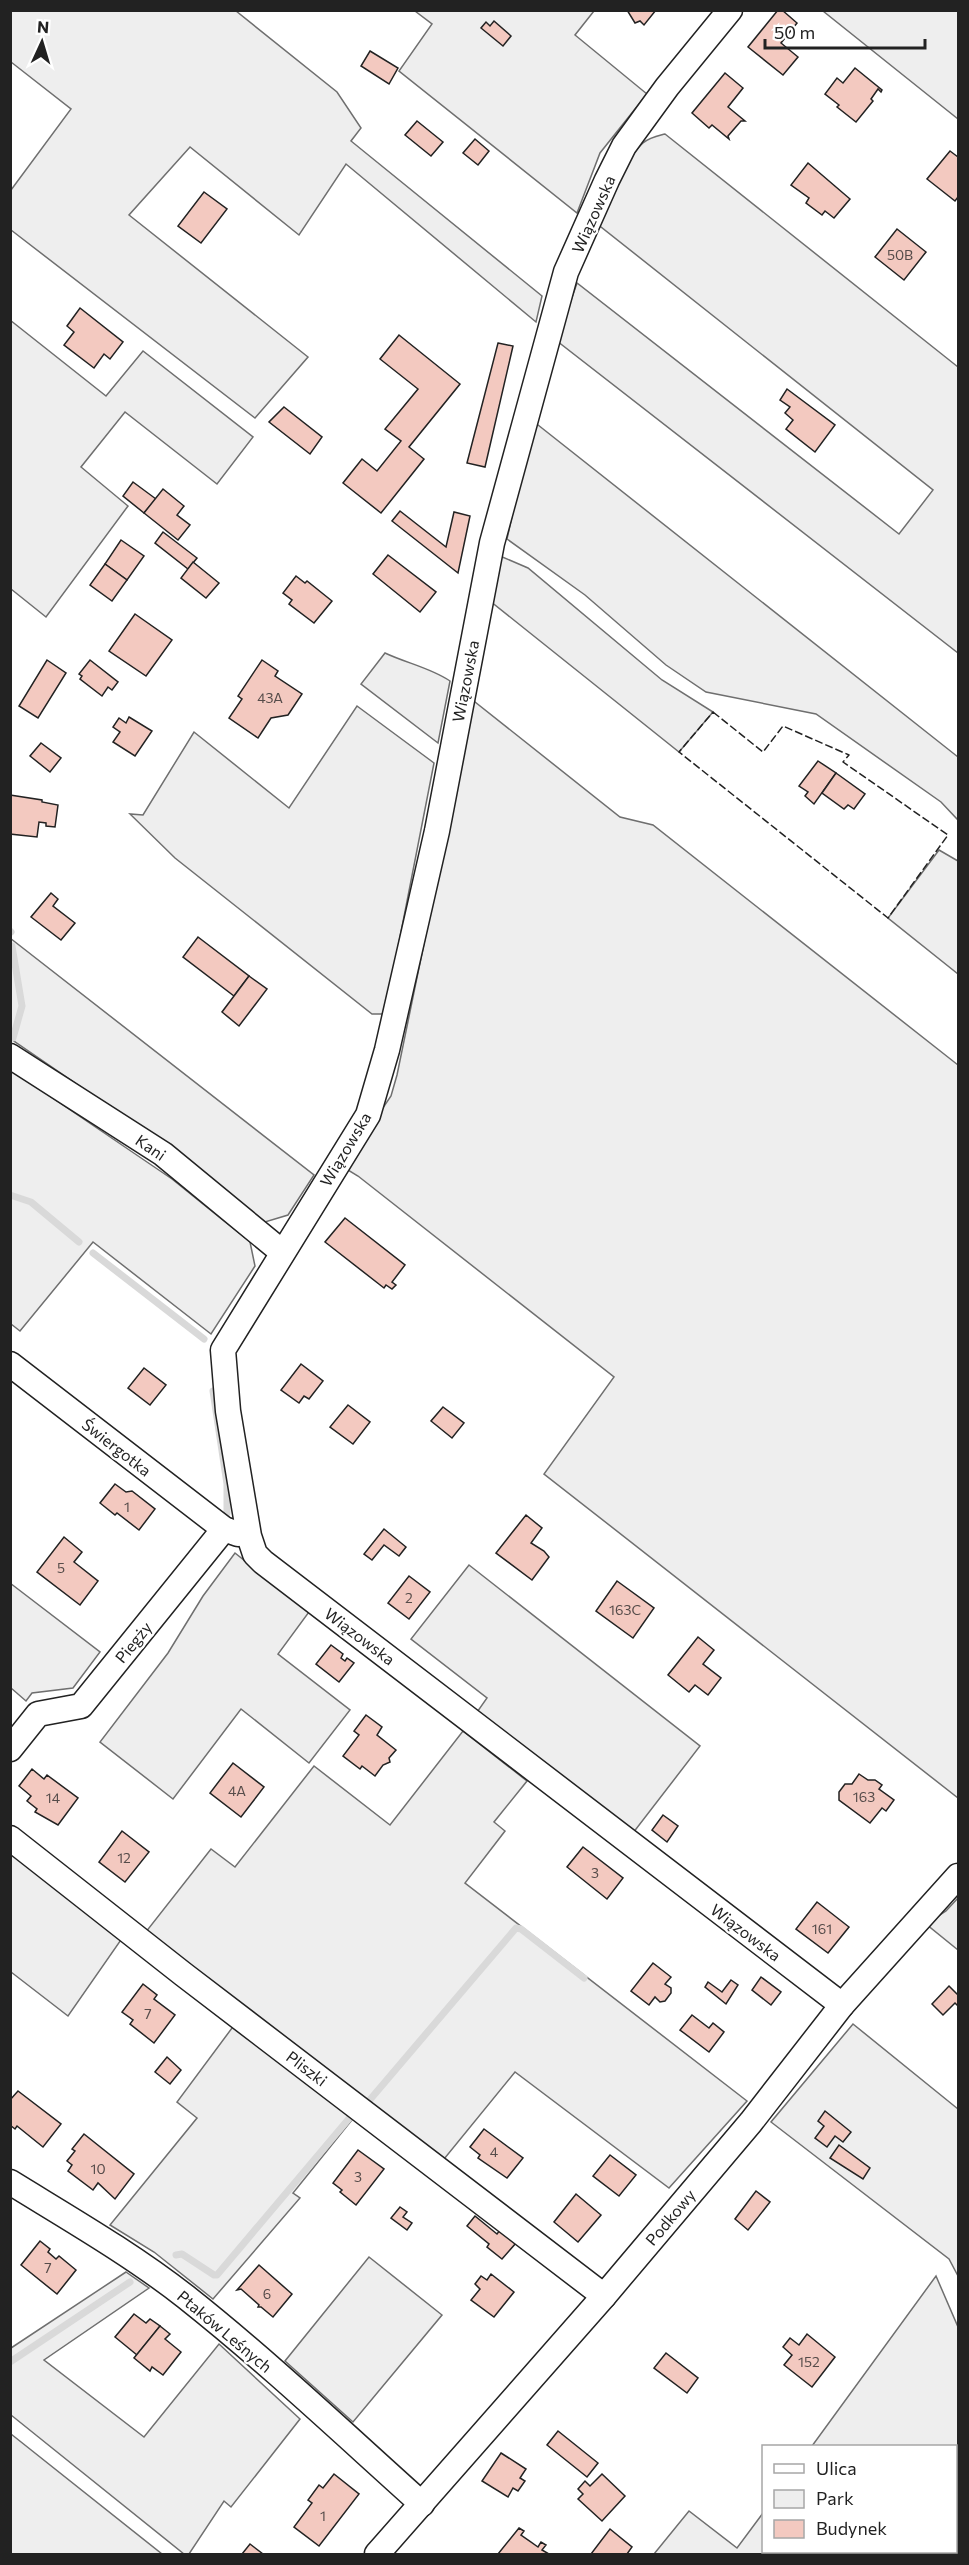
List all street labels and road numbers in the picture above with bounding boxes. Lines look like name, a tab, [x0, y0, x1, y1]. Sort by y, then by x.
street label: Wiązowska	[567, 172, 619, 256]
street label: Wiązowska	[448, 638, 482, 724]
street label: Wiązowska	[315, 1108, 375, 1190]
street label: Kani	[132, 1130, 170, 1164]
street label: Świergotka	[79, 1414, 155, 1480]
street label: Wiązowska	[321, 1603, 399, 1669]
street label: Piegży	[111, 1618, 155, 1666]
street label: Wiązowska	[707, 1899, 785, 1965]
street label: Pliszki	[283, 2047, 331, 2089]
street label: Podkowy	[641, 2185, 699, 2249]
street label: Ptaków Leśnych	[174, 2286, 276, 2376]

